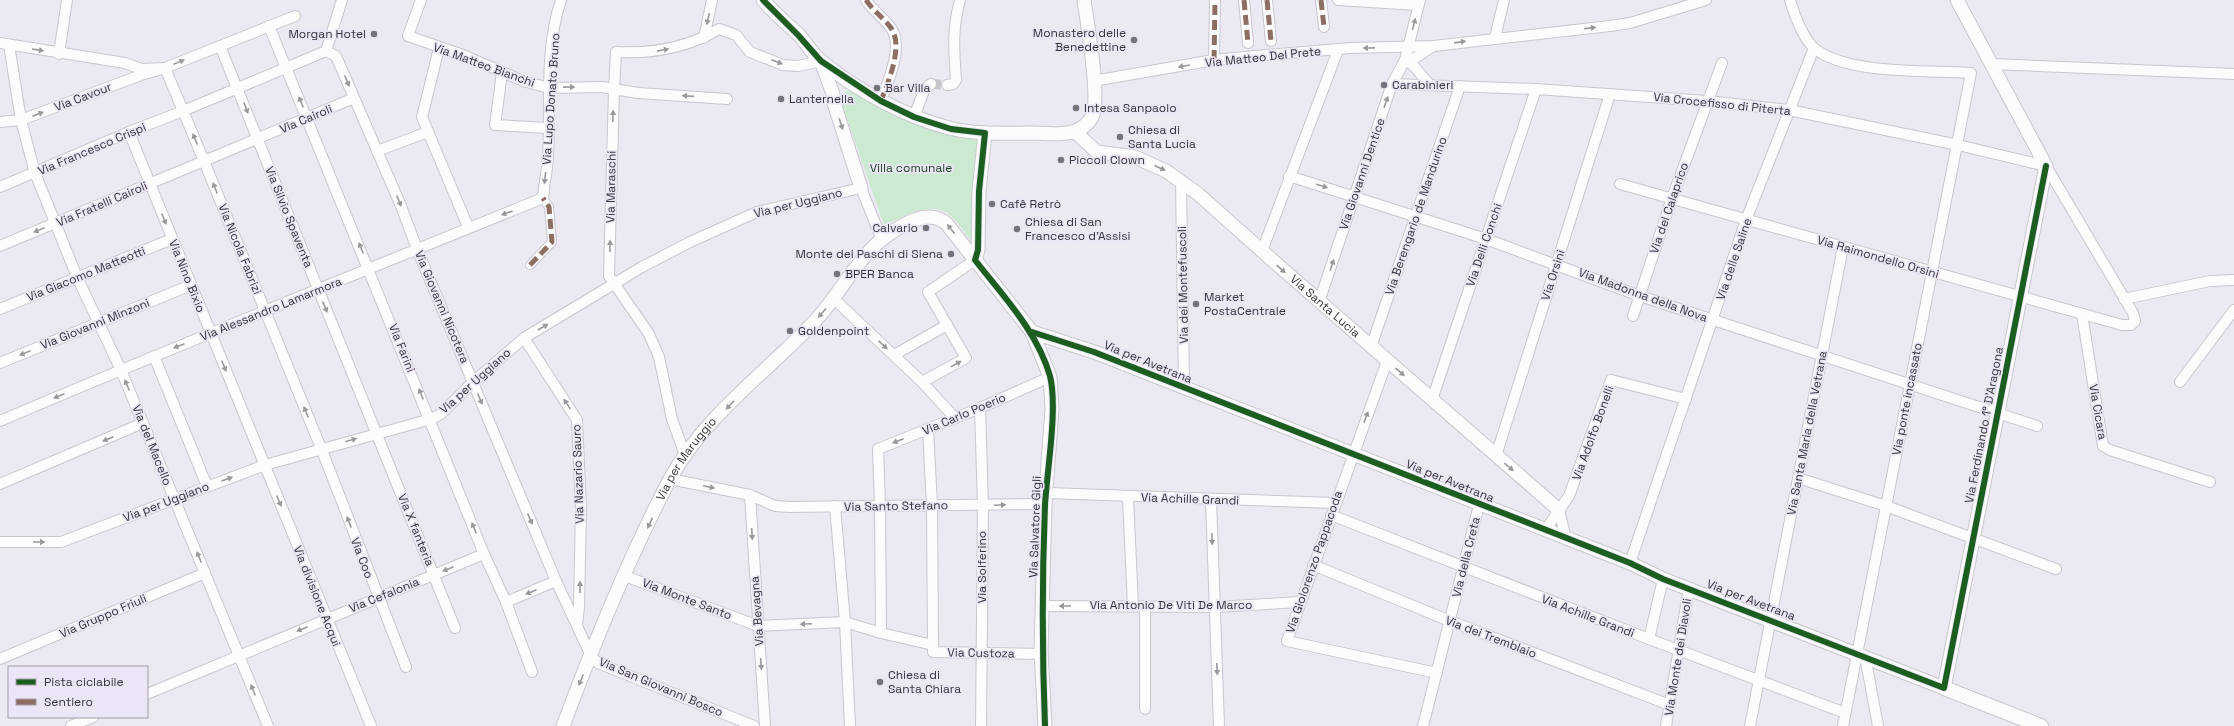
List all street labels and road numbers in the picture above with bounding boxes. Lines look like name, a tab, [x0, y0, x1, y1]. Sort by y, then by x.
street label: Via Lupo Donato Bruno	[538, 33, 564, 165]
street label: Via Matteo Bianchi	[431, 39, 537, 91]
street label: Via Matteo Del Prete	[1204, 43, 1322, 71]
street label: Via Cavour	[52, 79, 114, 115]
street label: Via Crocefisso di Piterta	[1652, 89, 1792, 119]
street label: Via Cairoli	[277, 101, 335, 137]
street label: Via Giovanni Dentice	[1335, 116, 1389, 232]
street label: Via Francesco Crispi	[36, 119, 148, 179]
street label: Via Berengario de Mandurino	[1381, 135, 1451, 297]
street label: Via Maraschi	[602, 151, 620, 223]
street label: Via del Calaprico	[1646, 160, 1692, 256]
street label: Via Silvio Spaventa	[261, 164, 317, 270]
street label: Via Fratelli Cairoli	[54, 178, 150, 230]
street label: Via per Uggiano	[752, 184, 844, 222]
street label: Via Nicola Fabrizi	[215, 201, 266, 297]
street label: Via Delli Conchi	[1462, 201, 1506, 289]
street label: Via delle Saline	[1712, 216, 1756, 302]
street label: Via dei Montefuscoli	[1174, 226, 1192, 344]
street label: Via Raimondello Orsini	[1815, 232, 1941, 282]
street label: Via Nino Bixio	[165, 237, 209, 315]
street label: Via Giacomo Matteotti	[24, 243, 148, 305]
street label: Via Giovanni Nicotera	[411, 248, 473, 366]
street label: Via Orsini	[1537, 248, 1569, 302]
street label: Via Madonna della Nova	[1576, 264, 1710, 326]
street label: Via Santa Lucia	[1287, 271, 1364, 341]
street label: Via Alessandro Lamarmora	[198, 273, 344, 345]
street label: Via Giovanni Minzoni	[38, 295, 152, 353]
street label: Via Farini	[385, 321, 419, 375]
street label: Via per Avetrana	[1101, 337, 1195, 387]
street label: Via ponte incassato	[1888, 341, 1926, 457]
street label: Via per Uggiano	[436, 345, 514, 417]
street label: Via Ferdinando 1° D'Aragona	[1961, 345, 2007, 505]
street label: Via Santa Maria della Vetrana	[1783, 349, 1831, 517]
street label: Via Adolfo Bonelli	[1568, 383, 1618, 483]
street label: Via Cicara	[2085, 383, 2111, 441]
street label: Via Carlo Poerio	[920, 389, 1008, 439]
street label: Via del Macello	[128, 402, 176, 488]
street label: Via per Maruggio	[652, 414, 720, 503]
street label: Via Nazario Sauro	[568, 424, 588, 524]
street label: Via per Avetrana	[1403, 456, 1497, 506]
street label: Via Salvatore Gigli	[1025, 476, 1045, 578]
street label: Via per Uggiano	[121, 478, 211, 526]
street label: Via Achille Grandi	[1141, 489, 1240, 509]
street label: Via Giolorenzo Pappacoda	[1282, 489, 1346, 635]
street label: Via X fanteria	[394, 491, 438, 569]
street label: Via Santo Stefano	[844, 497, 948, 515]
street label: Via della Creta	[1448, 515, 1484, 599]
street label: Via Solferino	[974, 531, 990, 603]
street label: Via Coo	[347, 535, 377, 581]
street label: Via divisione Acqui	[289, 543, 345, 649]
street label: Via Cefalonia	[346, 574, 422, 616]
street label: Via Monte Santo	[640, 575, 734, 623]
street label: Via Bevagna	[747, 575, 767, 647]
street label: Via per Avetrana	[1704, 576, 1798, 624]
street label: Via Gruppo Friuli	[57, 590, 149, 642]
street label: Via Achille Grandi	[1539, 591, 1637, 641]
street label: Via Antonio De Viti De Marco	[1090, 597, 1252, 613]
street label: Via Monte dei Diavoli	[1661, 597, 1695, 717]
street label: Via dei Tremblaio	[1443, 612, 1539, 662]
street label: Via Custoza	[947, 644, 1015, 662]
street label: Via San Giovanni Bosco	[597, 654, 725, 720]

